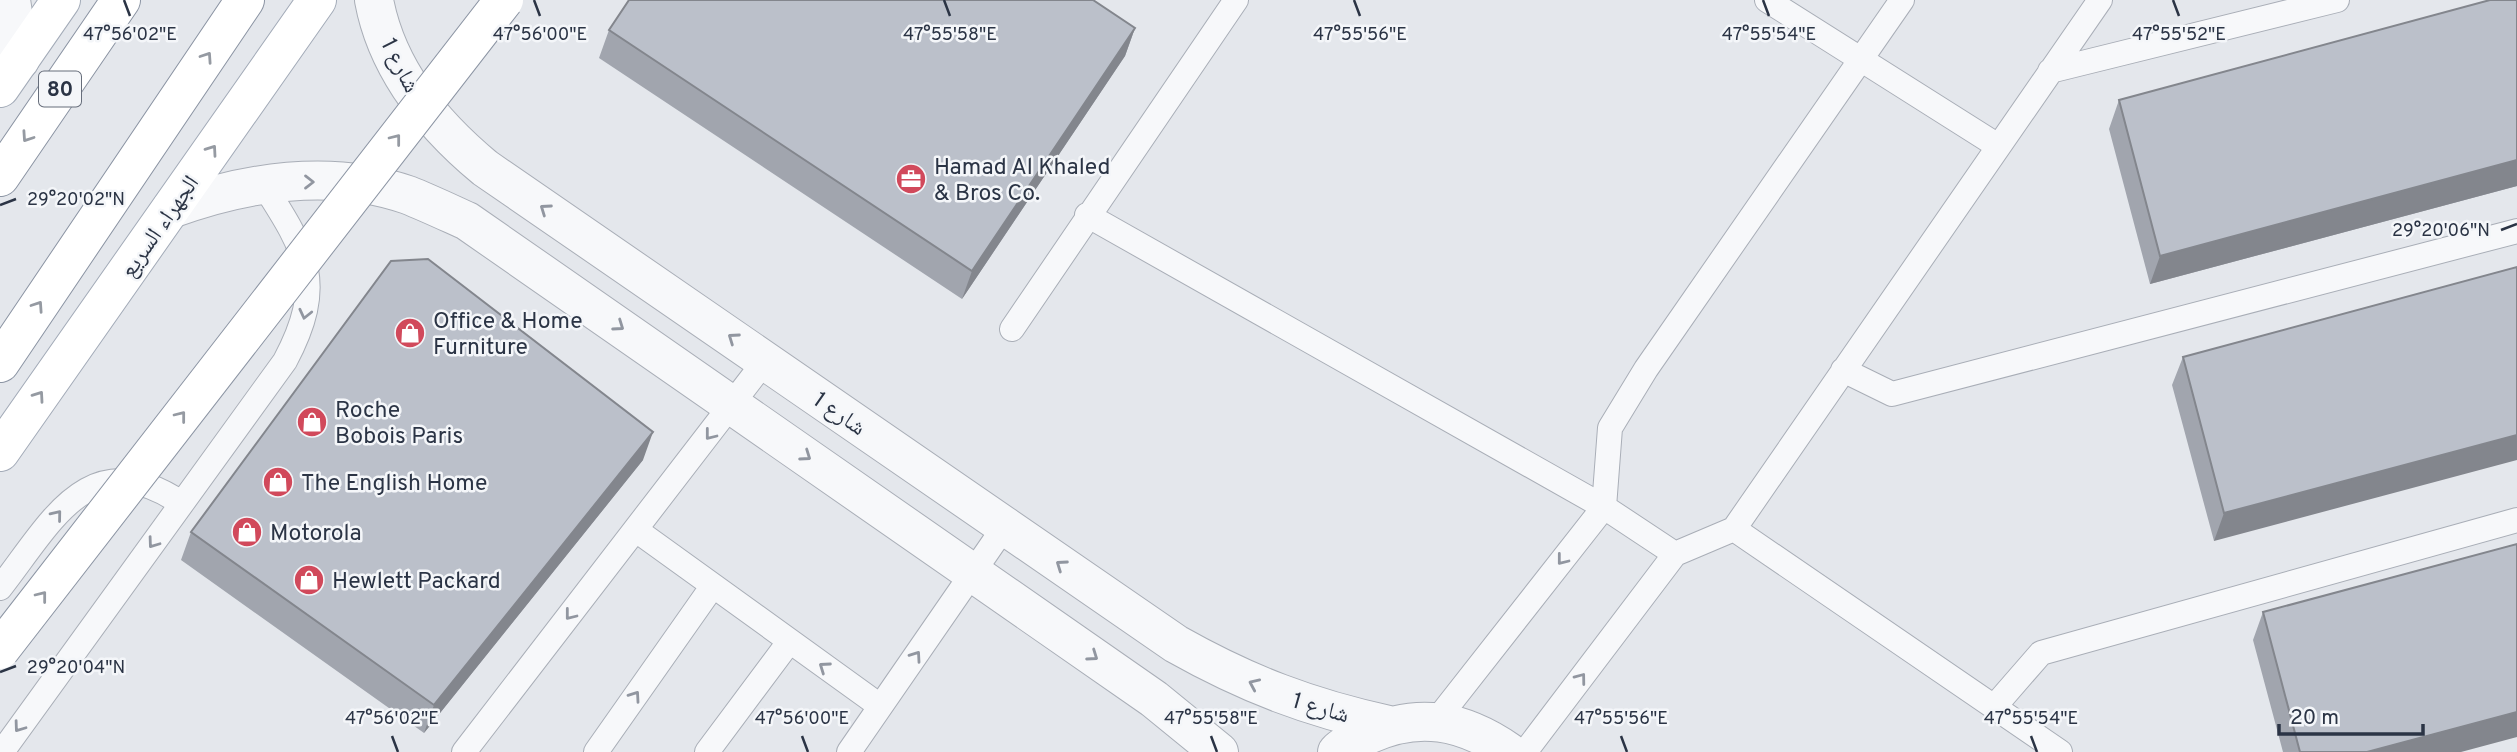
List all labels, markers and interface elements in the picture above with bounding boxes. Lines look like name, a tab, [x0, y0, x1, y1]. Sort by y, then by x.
text: 47°56'02"E	[83, 24, 177, 47]
text: 47°56'00"E	[493, 24, 587, 47]
text: 47°55'58"E	[903, 24, 997, 47]
text: 47°55'56"E	[1313, 24, 1407, 47]
text: 47°55'54"E	[1722, 24, 1816, 47]
text: 47°55'52"E	[2132, 24, 2226, 47]
street label: شارع 1	[373, 34, 425, 98]
one-way arrow	[199, 52, 211, 65]
road number: 80	[39, 72, 81, 106]
one-way arrow	[22, 130, 35, 143]
one-way arrow	[387, 135, 400, 147]
one-way arrow	[204, 145, 216, 158]
place label: Hamad Al Khaled & Bros Co.	[934, 154, 1110, 209]
office icon: Hamad Al Khaled & Bros Co.	[894, 162, 928, 196]
street label: الجهراء السريع	[115, 171, 207, 284]
one-way arrow	[304, 174, 314, 190]
text: 29°20'02"N	[27, 189, 125, 212]
one-way arrow	[540, 205, 553, 217]
text: 29°20'06"N	[2392, 220, 2490, 243]
one-way arrow	[30, 301, 42, 314]
one-way arrow	[299, 308, 313, 320]
place label: Office & Home Furniture	[433, 308, 583, 363]
shop icon: Office & Home Furniture	[393, 316, 427, 350]
one-way arrow	[611, 318, 624, 330]
one-way arrow	[727, 333, 740, 346]
street label: شارع 1	[807, 387, 871, 443]
one-way arrow	[31, 391, 43, 404]
place label: Roche Bobois Paris	[335, 397, 463, 452]
shop icon: Roche Bobois Paris	[295, 405, 329, 439]
one-way arrow	[173, 411, 186, 424]
one-way arrow	[705, 427, 718, 440]
one-way arrow	[798, 448, 811, 460]
shop icon: The English Home	[261, 465, 295, 499]
place label: The English Home	[301, 470, 487, 499]
one-way arrow	[49, 510, 61, 523]
shop icon: Motorola	[230, 515, 264, 549]
place label: Motorola	[270, 520, 362, 549]
one-way arrow	[148, 535, 161, 548]
one-way arrow	[1558, 553, 1571, 565]
one-way arrow	[1056, 561, 1069, 573]
shop icon: Hewlett Packard	[292, 563, 326, 597]
place label: Hewlett Packard	[332, 568, 501, 597]
one-way arrow	[33, 591, 46, 603]
one-way arrow	[566, 607, 579, 620]
one-way arrow	[1085, 648, 1098, 660]
one-way arrow	[908, 651, 920, 664]
text: 29°20'04"N	[27, 657, 125, 680]
one-way arrow	[819, 662, 832, 675]
one-way arrow	[1572, 673, 1585, 686]
one-way arrow	[1249, 679, 1261, 693]
street label: شارع 1	[1289, 688, 1352, 731]
one-way arrow	[627, 691, 639, 704]
scale bar	[2279, 692, 2422, 736]
text: 20 m	[2290, 705, 2339, 732]
text: 47°56'02"E	[345, 708, 439, 731]
text: 47°56'00"E	[755, 708, 849, 731]
text: 47°55'58"E	[1164, 708, 1258, 731]
text: 47°55'56"E	[1574, 708, 1668, 731]
text: 47°55'54"E	[1984, 708, 2078, 731]
one-way arrow	[15, 719, 28, 732]

